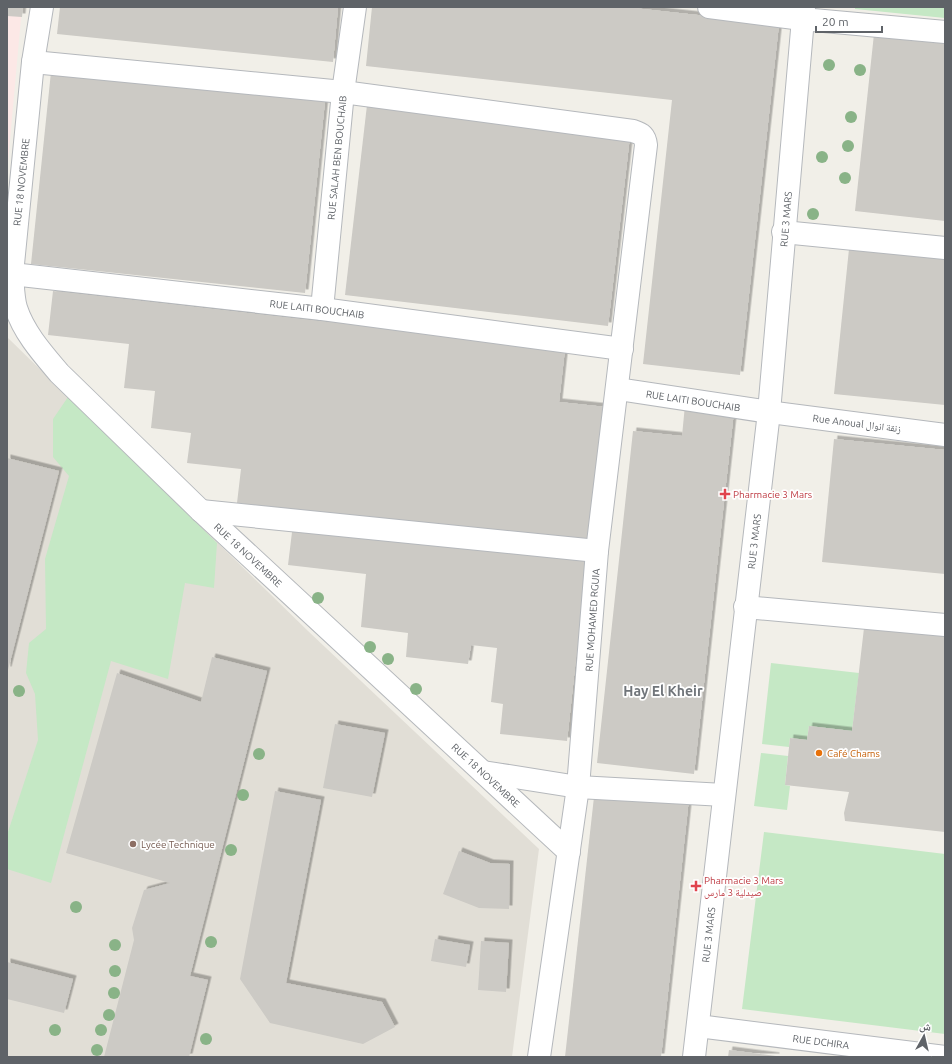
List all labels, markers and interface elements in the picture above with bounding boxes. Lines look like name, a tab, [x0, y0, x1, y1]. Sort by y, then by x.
scale bar	[816, 8, 882, 34]
text: 20 m	[822, 15, 849, 28]
street label: RUE SALAH BEN BOUCHAIB	[326, 95, 349, 220]
street label: RUE 18 NOVEMBRE	[11, 137, 32, 226]
street label: RUE 3 MARS	[778, 191, 794, 247]
street label: RUE LAITI BOUCHAIB	[269, 298, 365, 321]
street label: RUE LAITI BOUCHAIB	[645, 388, 741, 414]
street label: Rue Anoual زنقة انوال	[812, 413, 902, 435]
marker: Pharmacie 3 Mars	[720, 489, 730, 499]
place label: Pharmacie 3 Mars	[733, 489, 812, 500]
street label: RUE 3 MARS	[746, 513, 763, 570]
street label: RUE 18 NOVEMBRE	[212, 521, 284, 589]
street label: RUE MOHAMED RGUIA	[583, 568, 602, 672]
district label: Hay El Kheir	[623, 683, 703, 699]
street label: RUE 18 NOVEMBRE	[449, 741, 522, 810]
marker: Café Chams	[814, 748, 824, 758]
place label: Café Chams	[827, 748, 880, 759]
marker: Lycée Technique	[128, 839, 138, 849]
place label: Lycée Technique	[141, 839, 215, 850]
place label: Pharmacie 3 Mars صيدلية 3 مارس	[704, 875, 783, 899]
marker: Pharmacie 3 Mars صيدلية 3 مارس	[691, 881, 701, 891]
street label: RUE 3 MARS	[700, 907, 717, 963]
north arrow	[904, 1016, 944, 1056]
text: ش	[918, 1019, 932, 1035]
street label: RUE DCHIRA	[792, 1033, 850, 1051]

